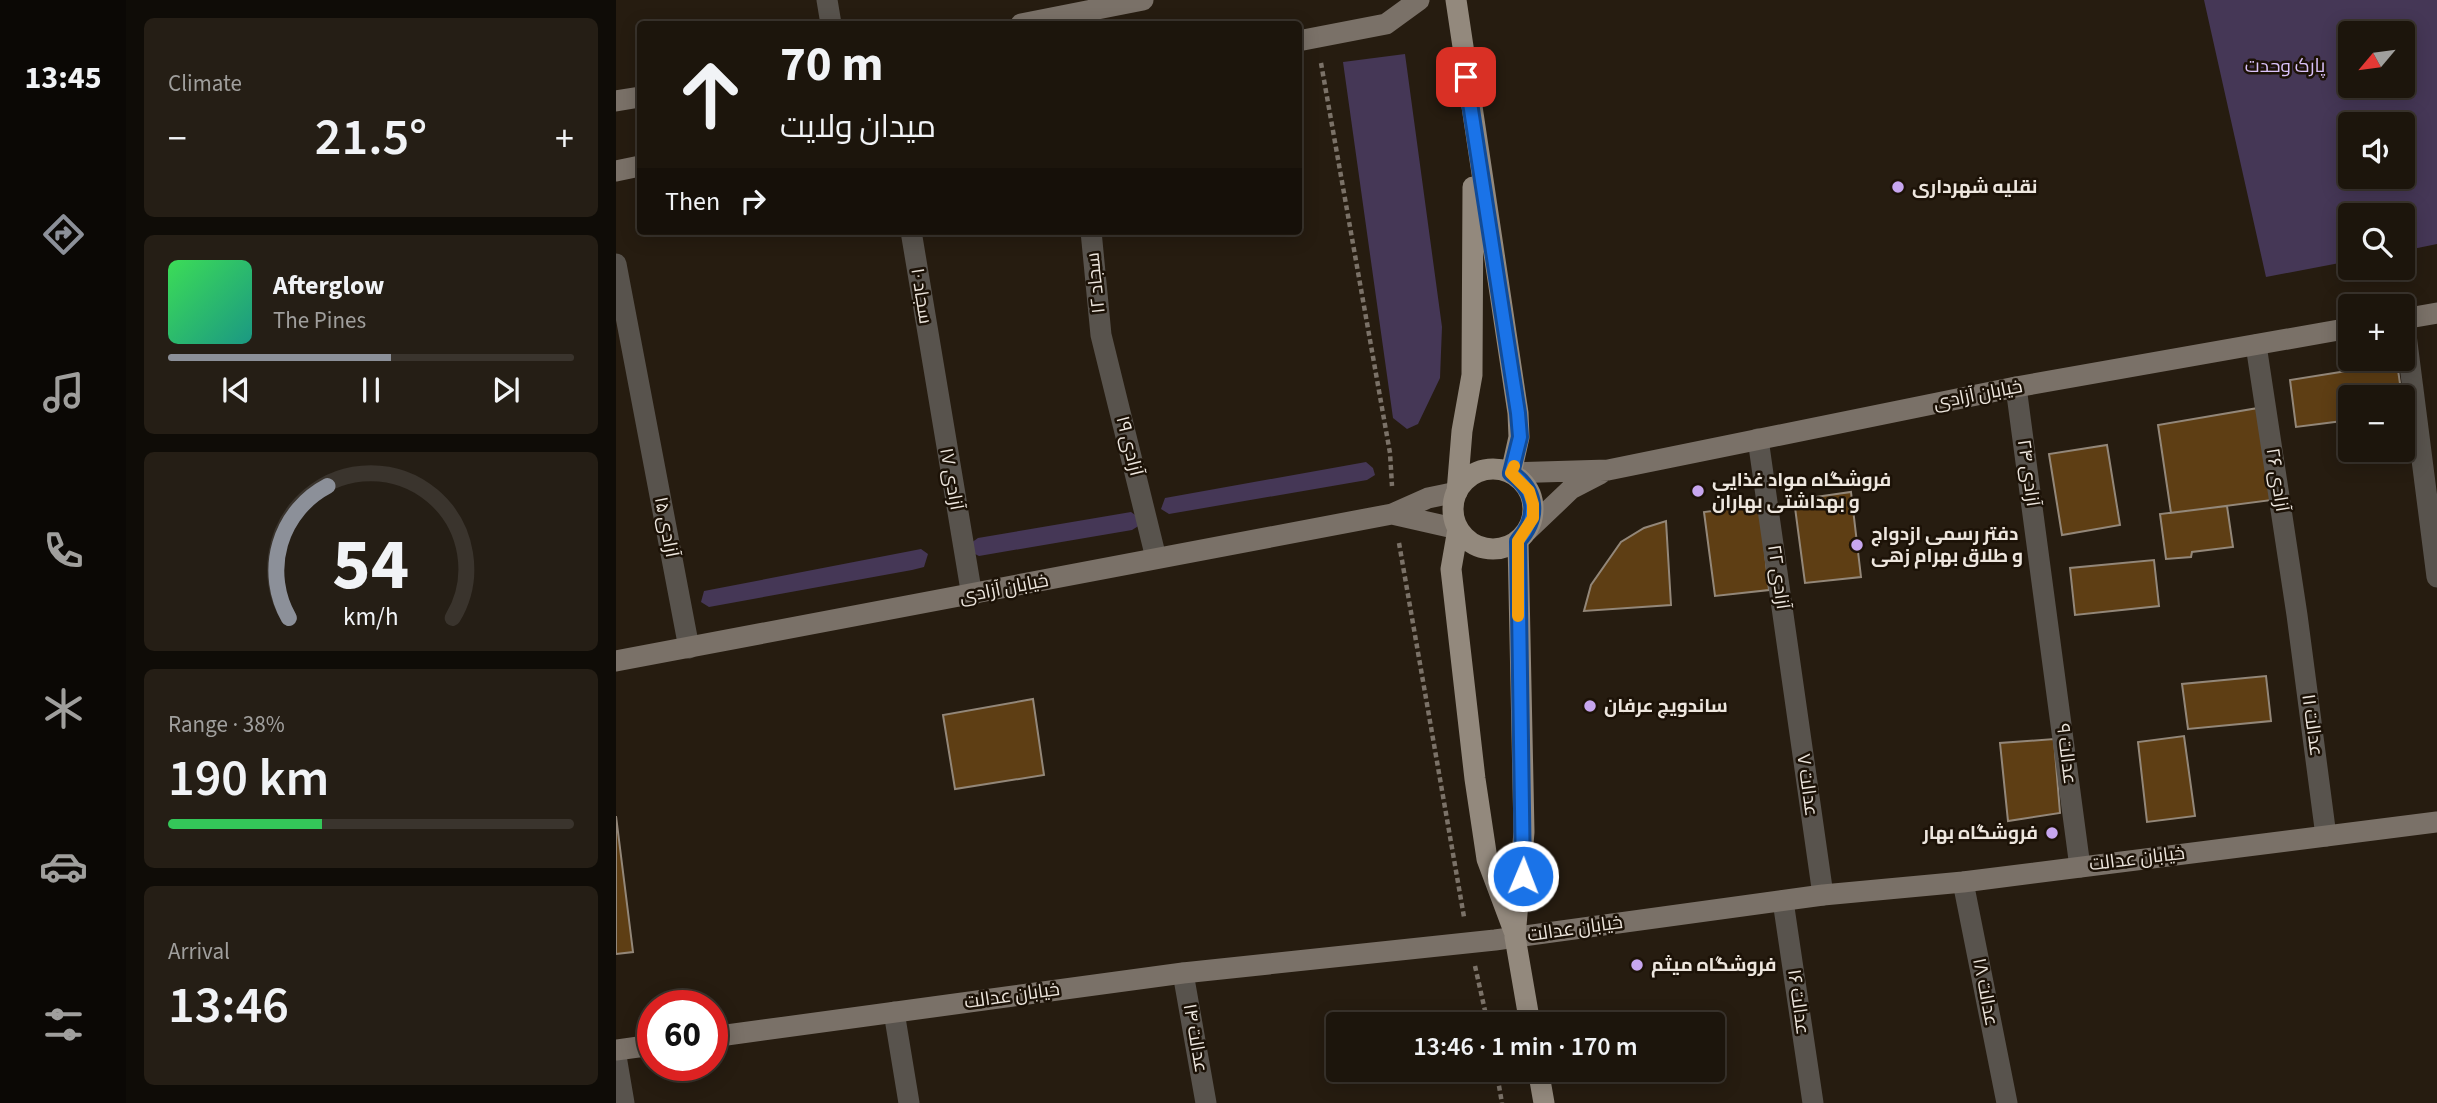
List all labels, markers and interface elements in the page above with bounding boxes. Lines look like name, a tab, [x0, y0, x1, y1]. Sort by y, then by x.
north arrow	[2338, 21, 2415, 98]
map controls	[2338, 21, 2415, 462]
text: 70 m	[780, 30, 884, 100]
pin	[1436, 47, 1496, 107]
icon: ahead	[665, 49, 756, 140]
park label: پارک وحدت	[2245, 53, 2325, 80]
text: 13:45	[24, 55, 102, 101]
icon: arrive	[1447, 58, 1485, 96]
text: Climate	[168, 67, 242, 100]
text: 21.5°	[315, 101, 427, 175]
text: میدان ولایت	[780, 104, 936, 150]
text: −	[168, 112, 187, 166]
text: +	[555, 112, 574, 166]
button: sound	[2338, 112, 2415, 189]
place label: نقلیه شهرداری	[1912, 174, 2037, 201]
marker: نقلیه شهرداری	[1890, 179, 1906, 195]
icon: right	[734, 182, 772, 220]
text: Then	[665, 183, 720, 220]
button: search	[2338, 203, 2415, 280]
icon: directions	[39, 210, 88, 259]
street label: سجاد ۱۲	[1079, 251, 1113, 315]
street label: سجاد ۱۰	[903, 266, 939, 326]
text: Afterglow	[273, 267, 384, 304]
button: +	[2338, 294, 2415, 371]
text: The Pines	[273, 304, 366, 337]
icon: music	[39, 368, 88, 417]
icon: previous	[217, 371, 255, 409]
icon: pause	[352, 371, 390, 409]
icon: next	[487, 371, 525, 409]
street label: خیابان آزادی	[1931, 373, 2025, 417]
button: −	[2338, 385, 2415, 462]
street label: آزادی ۱۹	[1109, 413, 1149, 479]
street label: آزادی ۲۴	[2010, 438, 2046, 508]
street label: آزادی ۱۷	[932, 446, 970, 512]
street label: آزادی ۲۶	[2259, 446, 2295, 514]
place label: فروشگاه مواد غذایی و بهداشتی بهاران	[1712, 467, 1891, 516]
marker: فروشگاه مواد غذایی و بهداشتی بهاران	[1690, 483, 1706, 499]
street label: آزادی ۱۵	[647, 494, 685, 560]
text: 54	[333, 513, 409, 617]
place label: دفتر رسمی ازدواج و طلاق بهرام زهی	[1871, 521, 2023, 570]
icon: phone	[39, 526, 88, 575]
marker: دفتر رسمی ازدواج و طلاق بهرام زهی	[1849, 537, 1865, 553]
street label: آزادی ۲۲	[1760, 543, 1796, 611]
street label: خیابان آزادی	[957, 567, 1051, 611]
text: km/h	[343, 598, 399, 634]
icon: climate	[39, 684, 88, 733]
street label: عدالت ۱۱	[2294, 692, 2330, 758]
place label: ساندویچ عرفان	[1604, 693, 1728, 720]
marker: ساندویچ عرفان	[1582, 698, 1598, 714]
text: Range · 38%	[168, 708, 285, 741]
street label: عدالت ۹	[2049, 722, 2083, 786]
text: 190 km	[168, 742, 329, 816]
street label: عدالت ۷	[1789, 752, 1825, 818]
place label: فروشگاه بهار	[1922, 820, 2038, 847]
marker: فروشگاه بهار	[2044, 825, 2060, 841]
position arrow	[1486, 839, 1560, 913]
street label: خیابان عدالت	[2088, 840, 2186, 878]
icon: car	[39, 842, 88, 891]
street label: خیابان عدالت	[1526, 909, 1624, 949]
text: Arrival	[168, 935, 230, 968]
place label: فروشگاه میثم	[1651, 952, 1777, 979]
street label: عدالت ۱۸	[1965, 956, 2005, 1028]
marker: فروشگاه میثم	[1629, 957, 1645, 973]
street label: عدالت ۱۶	[1780, 967, 1816, 1037]
text: 13:46	[168, 969, 289, 1043]
street label: خیابان عدالت	[963, 976, 1061, 1016]
speed limit sign: 60	[637, 990, 728, 1081]
icon: filters	[39, 1000, 88, 1049]
street label: عدالت ۱۴	[1176, 1001, 1214, 1075]
text: 13:46 · 1 min · 170 m	[1413, 1028, 1638, 1065]

